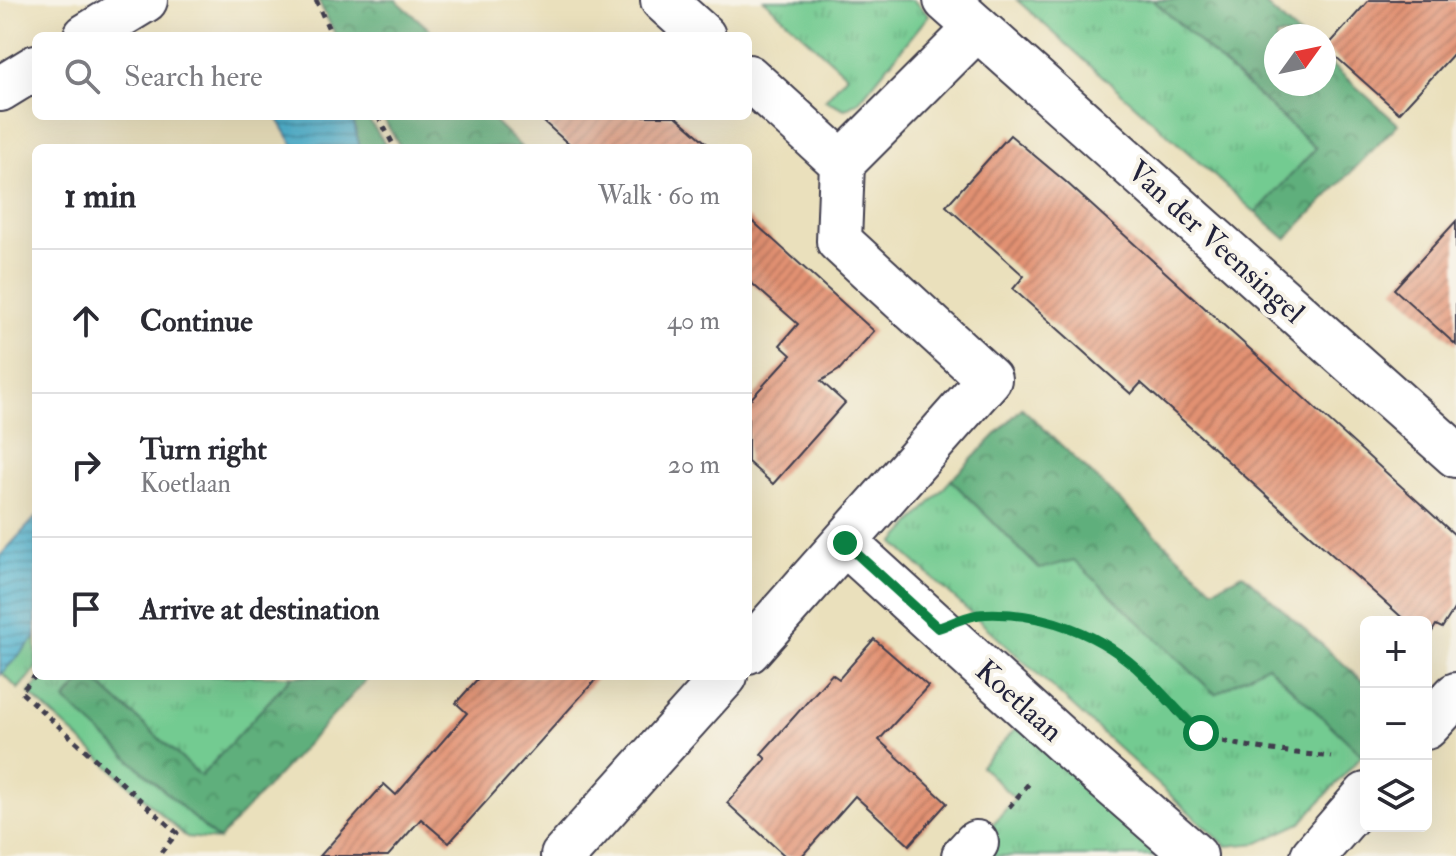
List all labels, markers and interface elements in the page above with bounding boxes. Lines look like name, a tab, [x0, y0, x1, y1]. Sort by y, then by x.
north arrow	[1264, 24, 1336, 96]
search box	[32, 32, 752, 120]
icon: search	[60, 54, 104, 98]
text: Search here	[124, 58, 263, 95]
street label: Van der Veensingel	[1120, 153, 1312, 331]
text: 1 min	[64, 175, 136, 218]
text: Walk · 60 m	[598, 180, 720, 212]
icon: ahead	[64, 299, 108, 343]
text: Continue	[140, 303, 253, 340]
text: 40 m	[667, 305, 720, 337]
text: Turn right	[140, 431, 267, 468]
icon: right	[64, 443, 108, 487]
text: 20 m	[668, 449, 720, 481]
text: Koetlaan	[140, 468, 231, 500]
route end	[827, 525, 863, 561]
icon: arrive	[64, 587, 108, 631]
text: Arrive at destination	[140, 591, 380, 628]
map controls	[1360, 616, 1432, 832]
button: +	[1360, 616, 1432, 688]
street label: Koetlaan	[968, 652, 1070, 750]
button: −	[1360, 688, 1432, 760]
route start	[1183, 715, 1219, 751]
button: layers	[1360, 760, 1432, 832]

